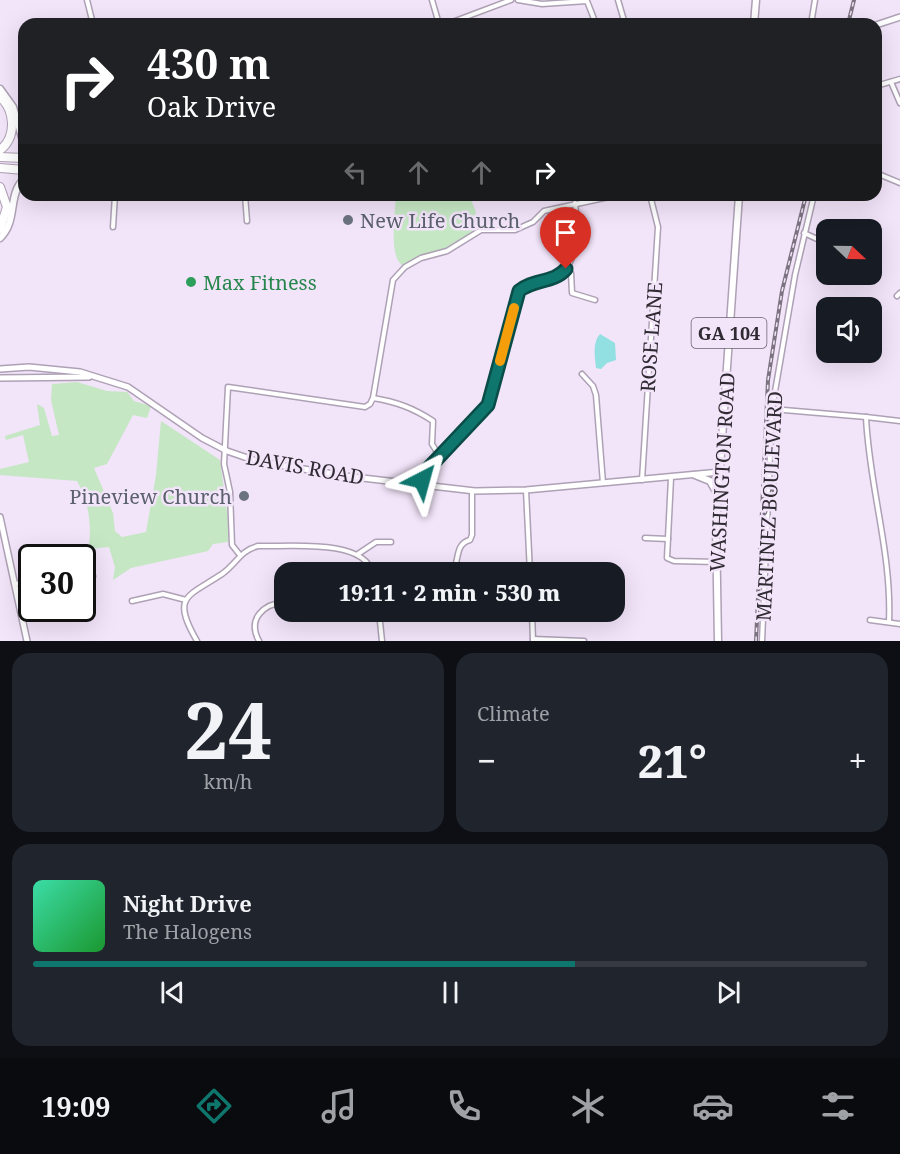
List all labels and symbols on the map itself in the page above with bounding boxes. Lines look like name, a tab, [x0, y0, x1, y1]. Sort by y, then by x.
place label: New Life Church	[360, 207, 520, 234]
pin	[540, 207, 591, 269]
marker: New Life Church	[341, 213, 355, 227]
north arrow	[816, 219, 882, 285]
place label: Max Fitness	[203, 269, 317, 296]
marker: Max Fitness	[184, 275, 198, 289]
street label: ROSE LANE	[634, 281, 668, 393]
road number: GA 104	[692, 318, 766, 348]
street label: WASHINGTON ROAD	[703, 372, 741, 572]
street label: MARTINEZ BOULEVARD	[749, 390, 789, 622]
street label: DAVIS ROAD	[244, 443, 366, 491]
position arrow	[390, 448, 454, 512]
place label: Pineview Church	[69, 483, 232, 510]
marker: Pineview Church	[237, 489, 251, 503]
speed limit sign: 30	[18, 544, 96, 622]

